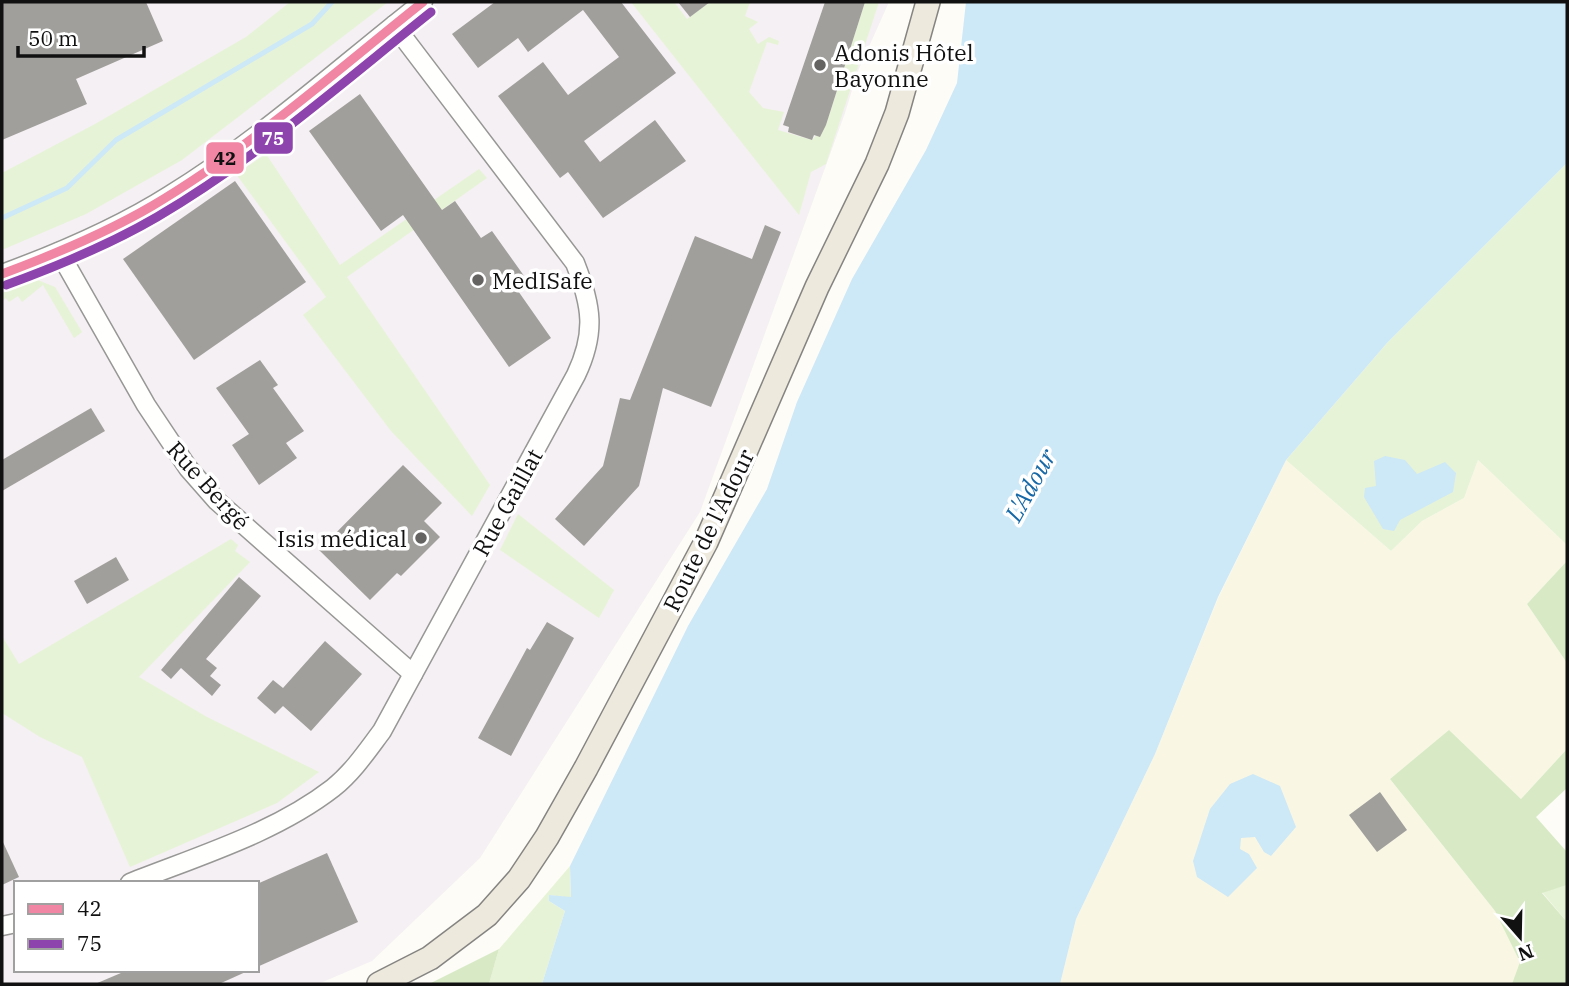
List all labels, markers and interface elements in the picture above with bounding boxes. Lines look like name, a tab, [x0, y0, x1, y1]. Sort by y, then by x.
scale bar	[18, 14, 144, 58]
text: 50 m	[28, 24, 78, 52]
place label: Adonis Hôtel Bayonne	[834, 37, 974, 93]
marker: Adonis Hôtel Bayonne	[812, 57, 828, 73]
line badge: 75	[253, 121, 294, 155]
text: 75	[262, 126, 284, 150]
line badge: 42	[205, 141, 245, 175]
text: 42	[214, 146, 236, 170]
place label: MedISafe	[492, 265, 593, 295]
marker: MedISafe	[470, 272, 486, 288]
street label: Rue Bergé	[161, 434, 257, 536]
water label: L'Adour	[997, 442, 1064, 528]
street label: Rue Gaillat	[465, 443, 549, 561]
street label: Route de l'Adour	[656, 444, 760, 616]
place label: Isis médical	[277, 523, 407, 553]
marker: Isis médical	[413, 530, 429, 546]
legend	[14, 881, 259, 972]
text: 42	[77, 894, 102, 922]
north arrow	[1485, 902, 1555, 972]
text: 75	[77, 929, 102, 957]
text: N	[1515, 939, 1537, 967]

